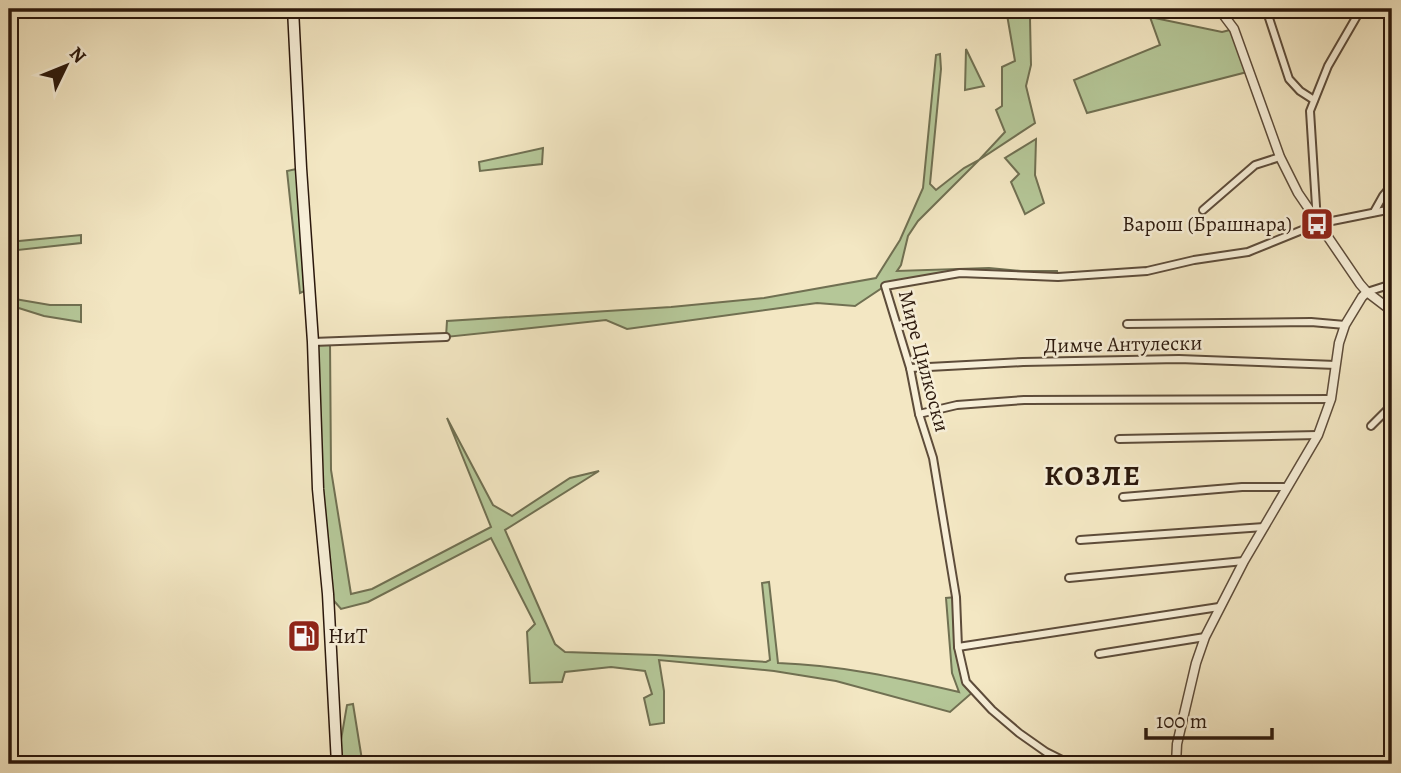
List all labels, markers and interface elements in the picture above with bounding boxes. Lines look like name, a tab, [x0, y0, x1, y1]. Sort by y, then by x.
north arrow	[32, 32, 102, 102]
text: N	[63, 41, 92, 69]
bus stop icon: Варош (Брашнара)	[1298, 205, 1336, 243]
place label: Варош (Брашнара)	[1122, 210, 1292, 238]
street label: Мире Цилкоски	[892, 287, 956, 435]
street label: Димче Антулески	[1043, 329, 1203, 359]
district label: КОЗЛЕ	[1044, 457, 1142, 495]
fuel station icon: НиТ	[285, 617, 323, 655]
place label: НиТ	[328, 622, 368, 650]
scale bar	[1146, 696, 1272, 740]
text: 100 m	[1156, 707, 1207, 735]

